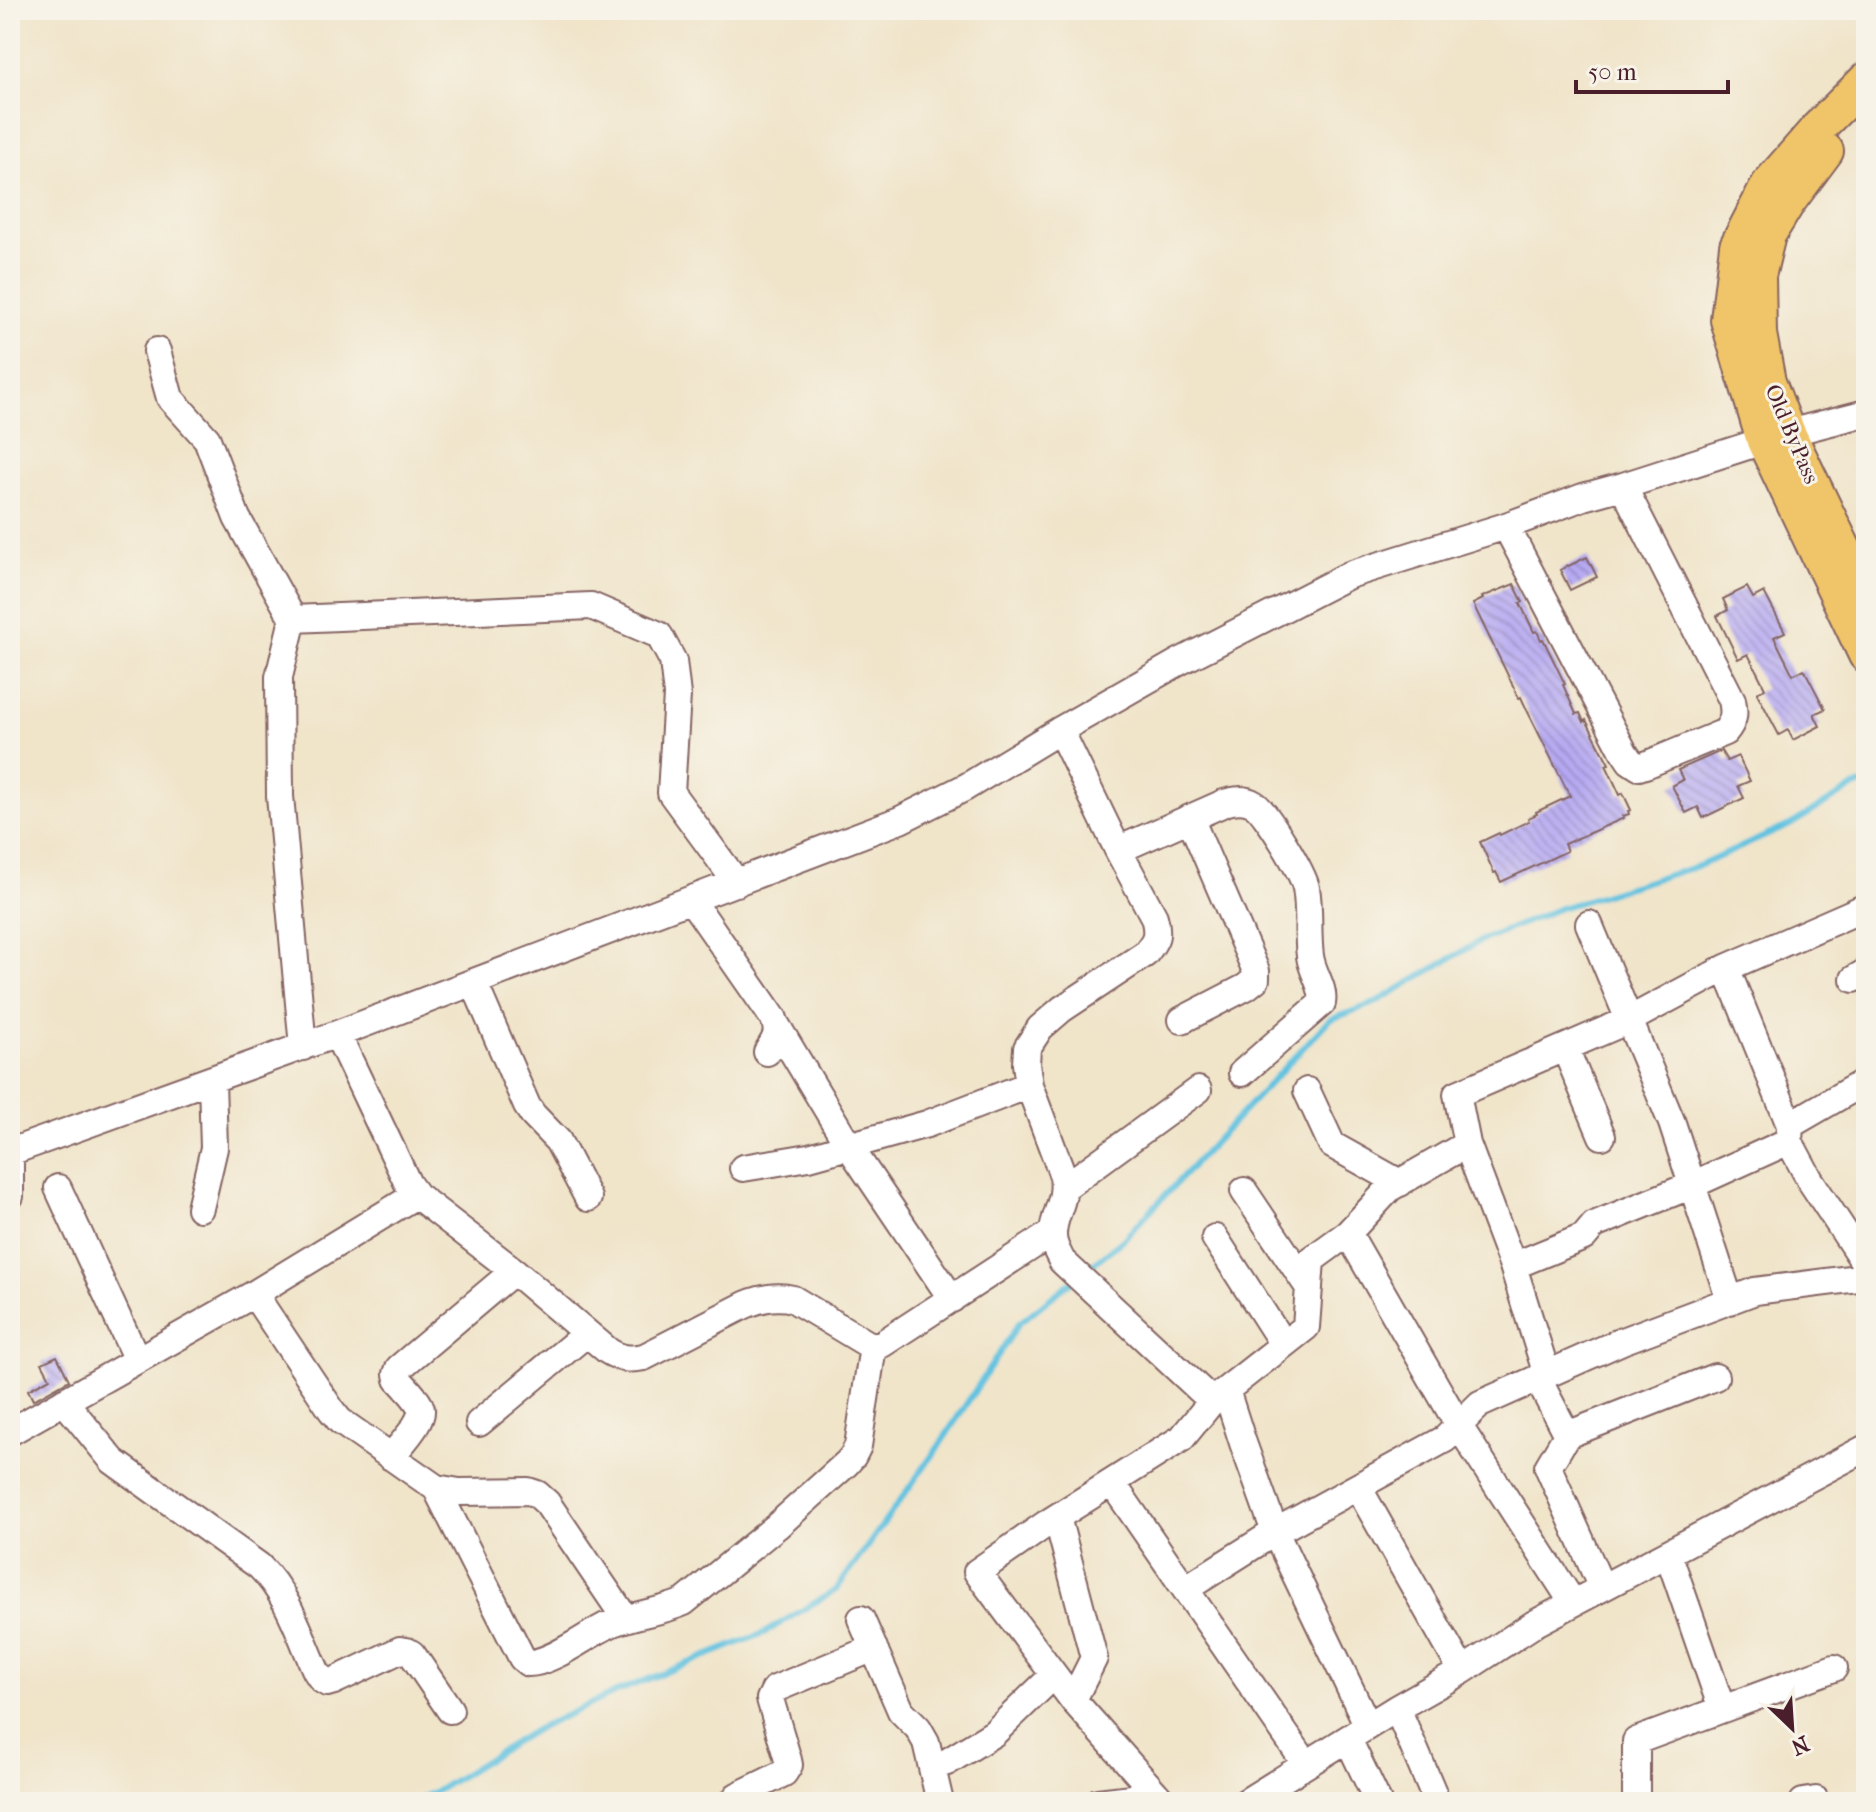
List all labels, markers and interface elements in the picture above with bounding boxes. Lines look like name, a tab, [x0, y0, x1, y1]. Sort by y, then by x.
scale bar	[1576, 44, 1728, 94]
text: 50 m	[1588, 58, 1637, 86]
street label: Old ByPass	[1759, 380, 1825, 488]
north arrow	[1752, 1688, 1832, 1768]
text: N	[1787, 1730, 1813, 1761]

